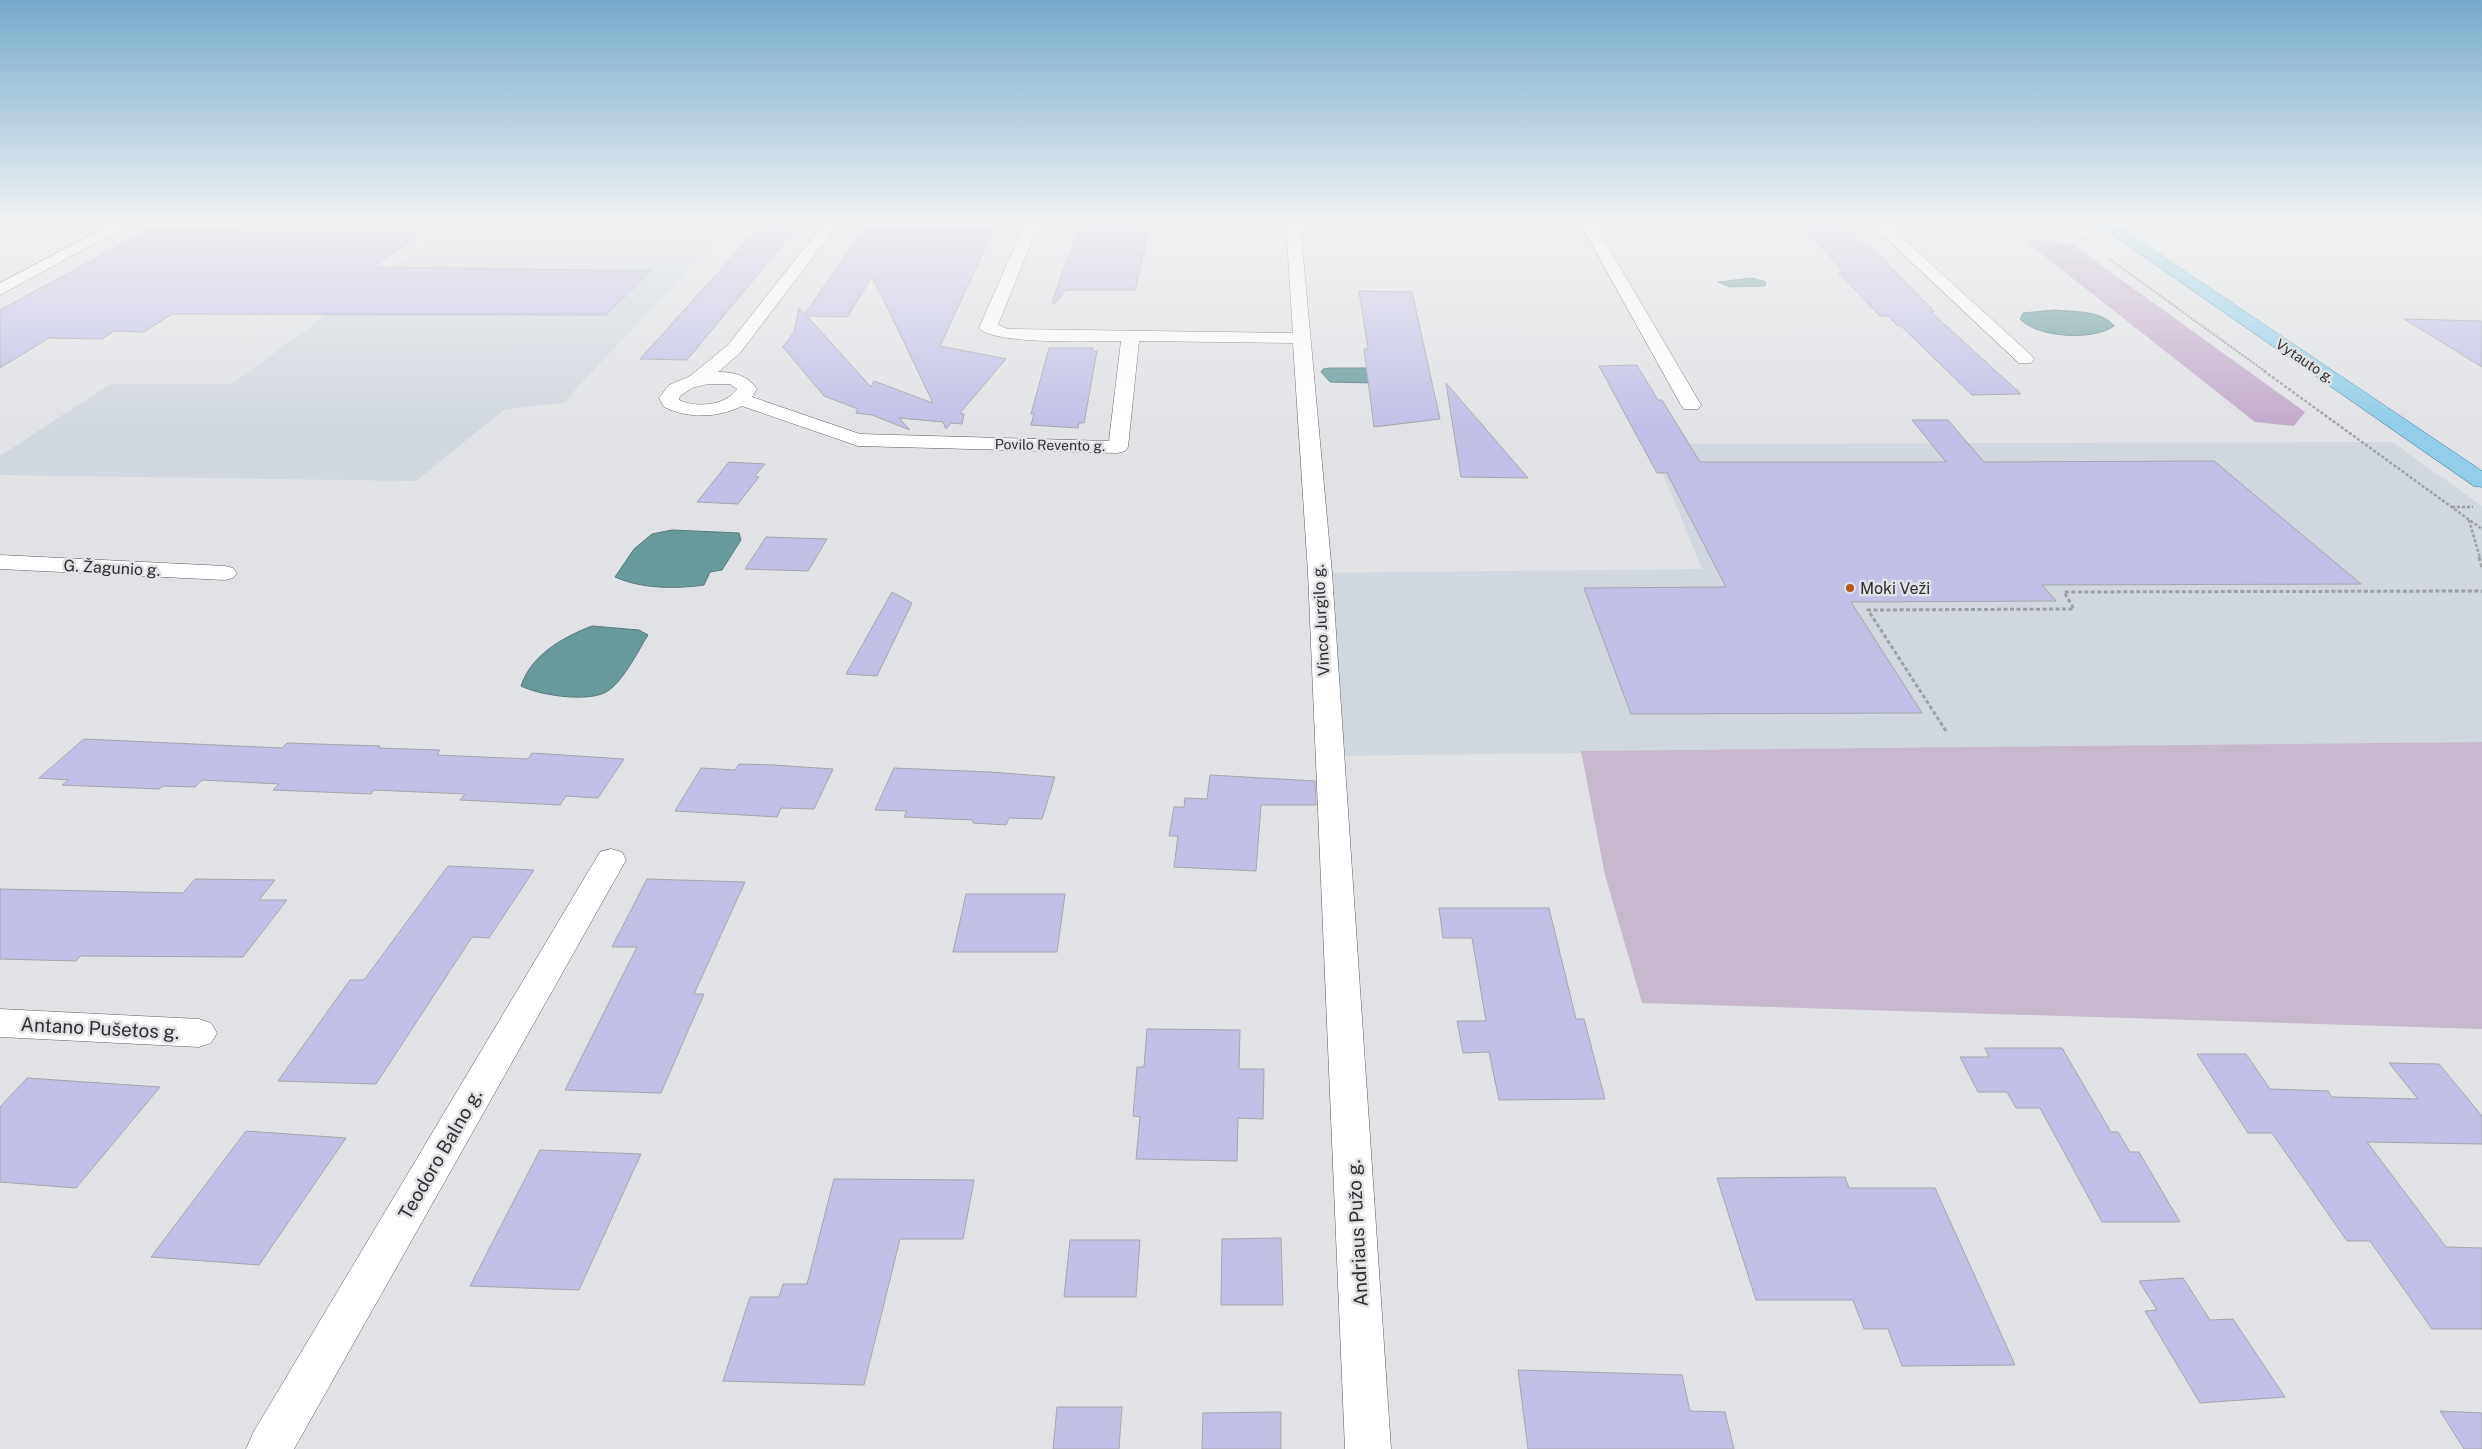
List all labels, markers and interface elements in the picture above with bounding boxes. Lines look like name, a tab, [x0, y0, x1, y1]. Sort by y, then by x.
street label: Vytauto g.	[2273, 336, 2337, 386]
street label: Povilo Revento g.	[995, 436, 1105, 454]
street label: G. Žagunio g.	[63, 555, 161, 580]
street label: Vinco Jurgilo g.	[1309, 564, 1333, 676]
place label: Moki Veži	[1860, 579, 1930, 598]
marker: Moki Veži	[1844, 582, 1856, 594]
street label: Antano Pušetos g.	[20, 1013, 180, 1043]
street label: Teodoro Balno g.	[394, 1085, 486, 1223]
street label: Andriaus Pužo g.	[1342, 1159, 1372, 1307]

